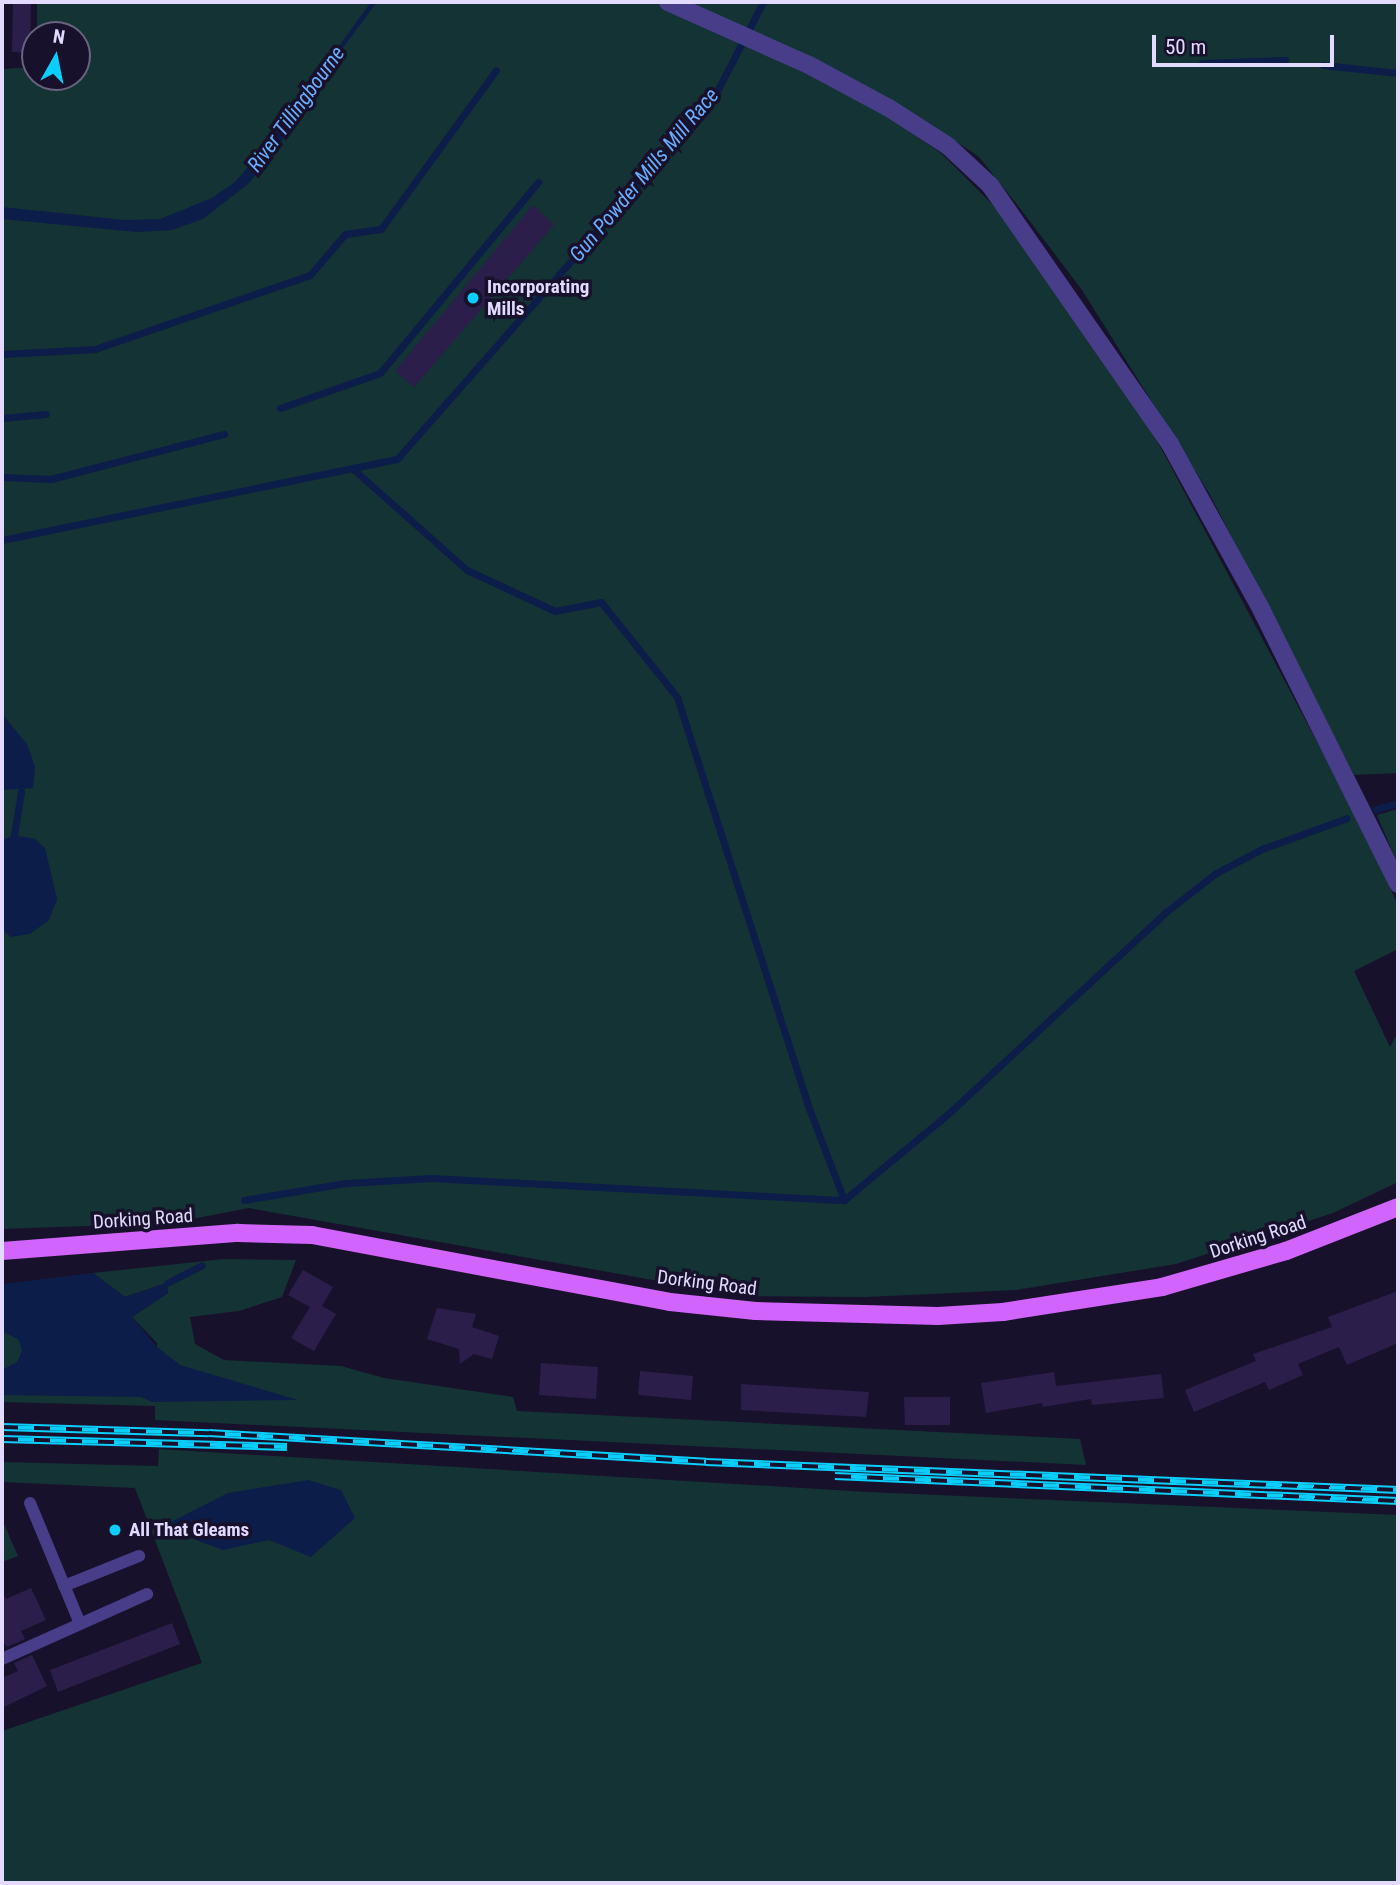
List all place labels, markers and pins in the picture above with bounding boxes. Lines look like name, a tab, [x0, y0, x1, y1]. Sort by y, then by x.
place label: Incorporating Mills	[487, 276, 589, 320]
marker: Incorporating Mills	[465, 290, 481, 306]
place label: All That Gleams	[129, 1519, 250, 1541]
marker: All That Gleams	[107, 1522, 123, 1538]

